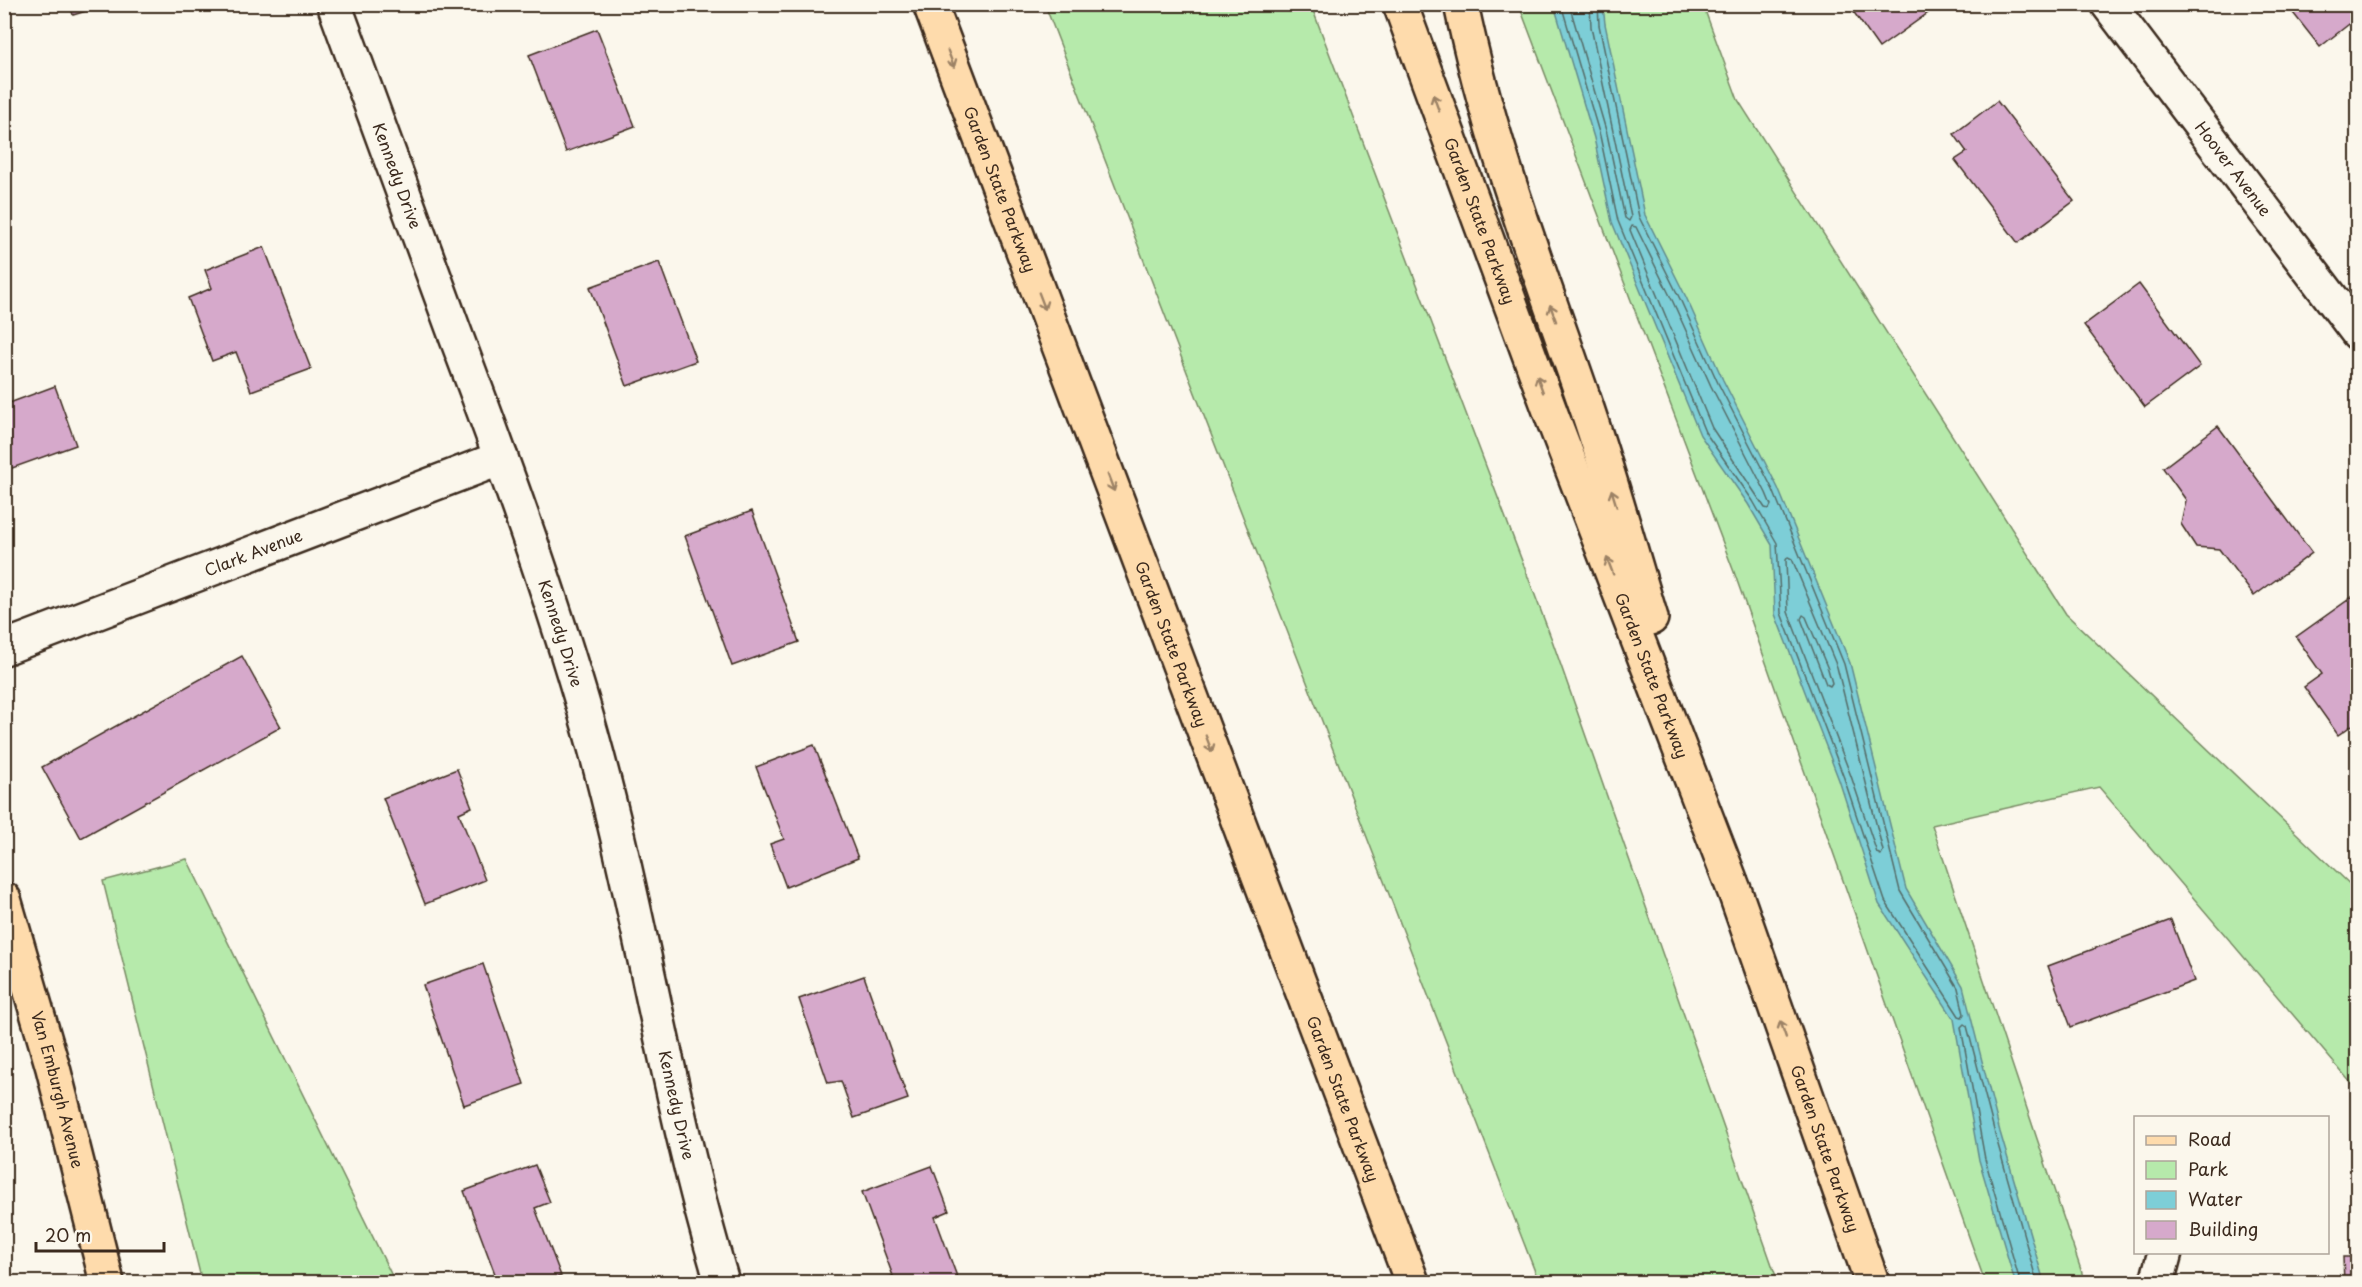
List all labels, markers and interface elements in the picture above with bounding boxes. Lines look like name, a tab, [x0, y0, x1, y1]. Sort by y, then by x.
one-way arrow	[946, 49, 957, 68]
one-way arrow	[1430, 94, 1441, 113]
street label: Garden State Parkway	[959, 102, 1043, 275]
street label: Hoover Avenue	[2190, 116, 2278, 221]
street label: Kennedy Drive	[368, 119, 428, 232]
street label: Garden State Parkway	[1439, 134, 1523, 307]
one-way arrow	[1037, 291, 1048, 309]
one-way arrow	[1546, 304, 1557, 323]
one-way arrow	[1534, 375, 1545, 394]
one-way arrow	[1106, 473, 1117, 492]
one-way arrow	[1608, 489, 1619, 508]
street label: Clark Avenue	[201, 522, 306, 581]
street label: Garden State Parkway	[1130, 557, 1215, 730]
one-way arrow	[1603, 558, 1614, 576]
street label: Kennedy Drive	[533, 576, 590, 690]
street label: Garden State Parkway	[1610, 589, 1695, 761]
one-way arrow	[1204, 734, 1215, 753]
street label: Van Emburgh Avenue	[26, 1008, 91, 1171]
street label: Garden State Parkway	[1302, 1012, 1386, 1185]
one-way arrow	[1777, 1020, 1788, 1039]
street label: Kennedy Drive	[654, 1048, 702, 1162]
street label: Garden State Parkway	[1786, 1061, 1867, 1235]
legend	[2134, 1116, 2329, 1254]
text: Road	[2188, 1125, 2232, 1152]
text: Park	[2188, 1155, 2228, 1182]
text: Water	[2188, 1185, 2243, 1212]
scale bar	[36, 1215, 164, 1253]
text: Building	[2188, 1215, 2258, 1242]
text: 20 m	[45, 1221, 91, 1248]

